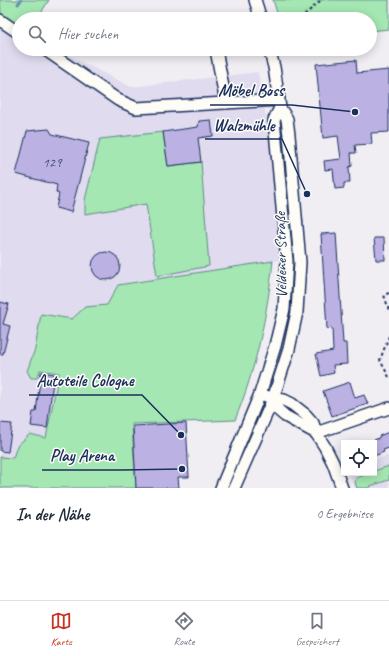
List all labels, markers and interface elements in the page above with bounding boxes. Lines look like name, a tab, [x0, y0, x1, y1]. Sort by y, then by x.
search box	[12, 12, 377, 56]
icon: search	[26, 23, 48, 45]
text: Hier suchen	[58, 25, 118, 44]
callout: Möbel Boss	[210, 76, 292, 105]
text: Möbel Boss	[218, 80, 286, 101]
callout: Walzmühle	[205, 110, 282, 139]
text: Walzmühle	[214, 115, 277, 136]
house number: 129	[43, 154, 63, 171]
street label: Veldener Straße	[270, 210, 292, 298]
callout: Autoteile Cologne	[29, 366, 142, 395]
text: Autoteile Cologne	[36, 370, 135, 391]
map controls	[341, 440, 377, 476]
button: locate	[341, 440, 377, 476]
callout: Play Arena	[42, 441, 122, 470]
text: Play Arena	[50, 445, 116, 466]
text: In der Nähe	[16, 504, 89, 525]
text: 0 Ergebnisse	[317, 506, 373, 522]
tab: Karte	[50, 610, 72, 648]
tab: Route	[173, 610, 195, 648]
tab: Gespeichert	[296, 610, 339, 648]

